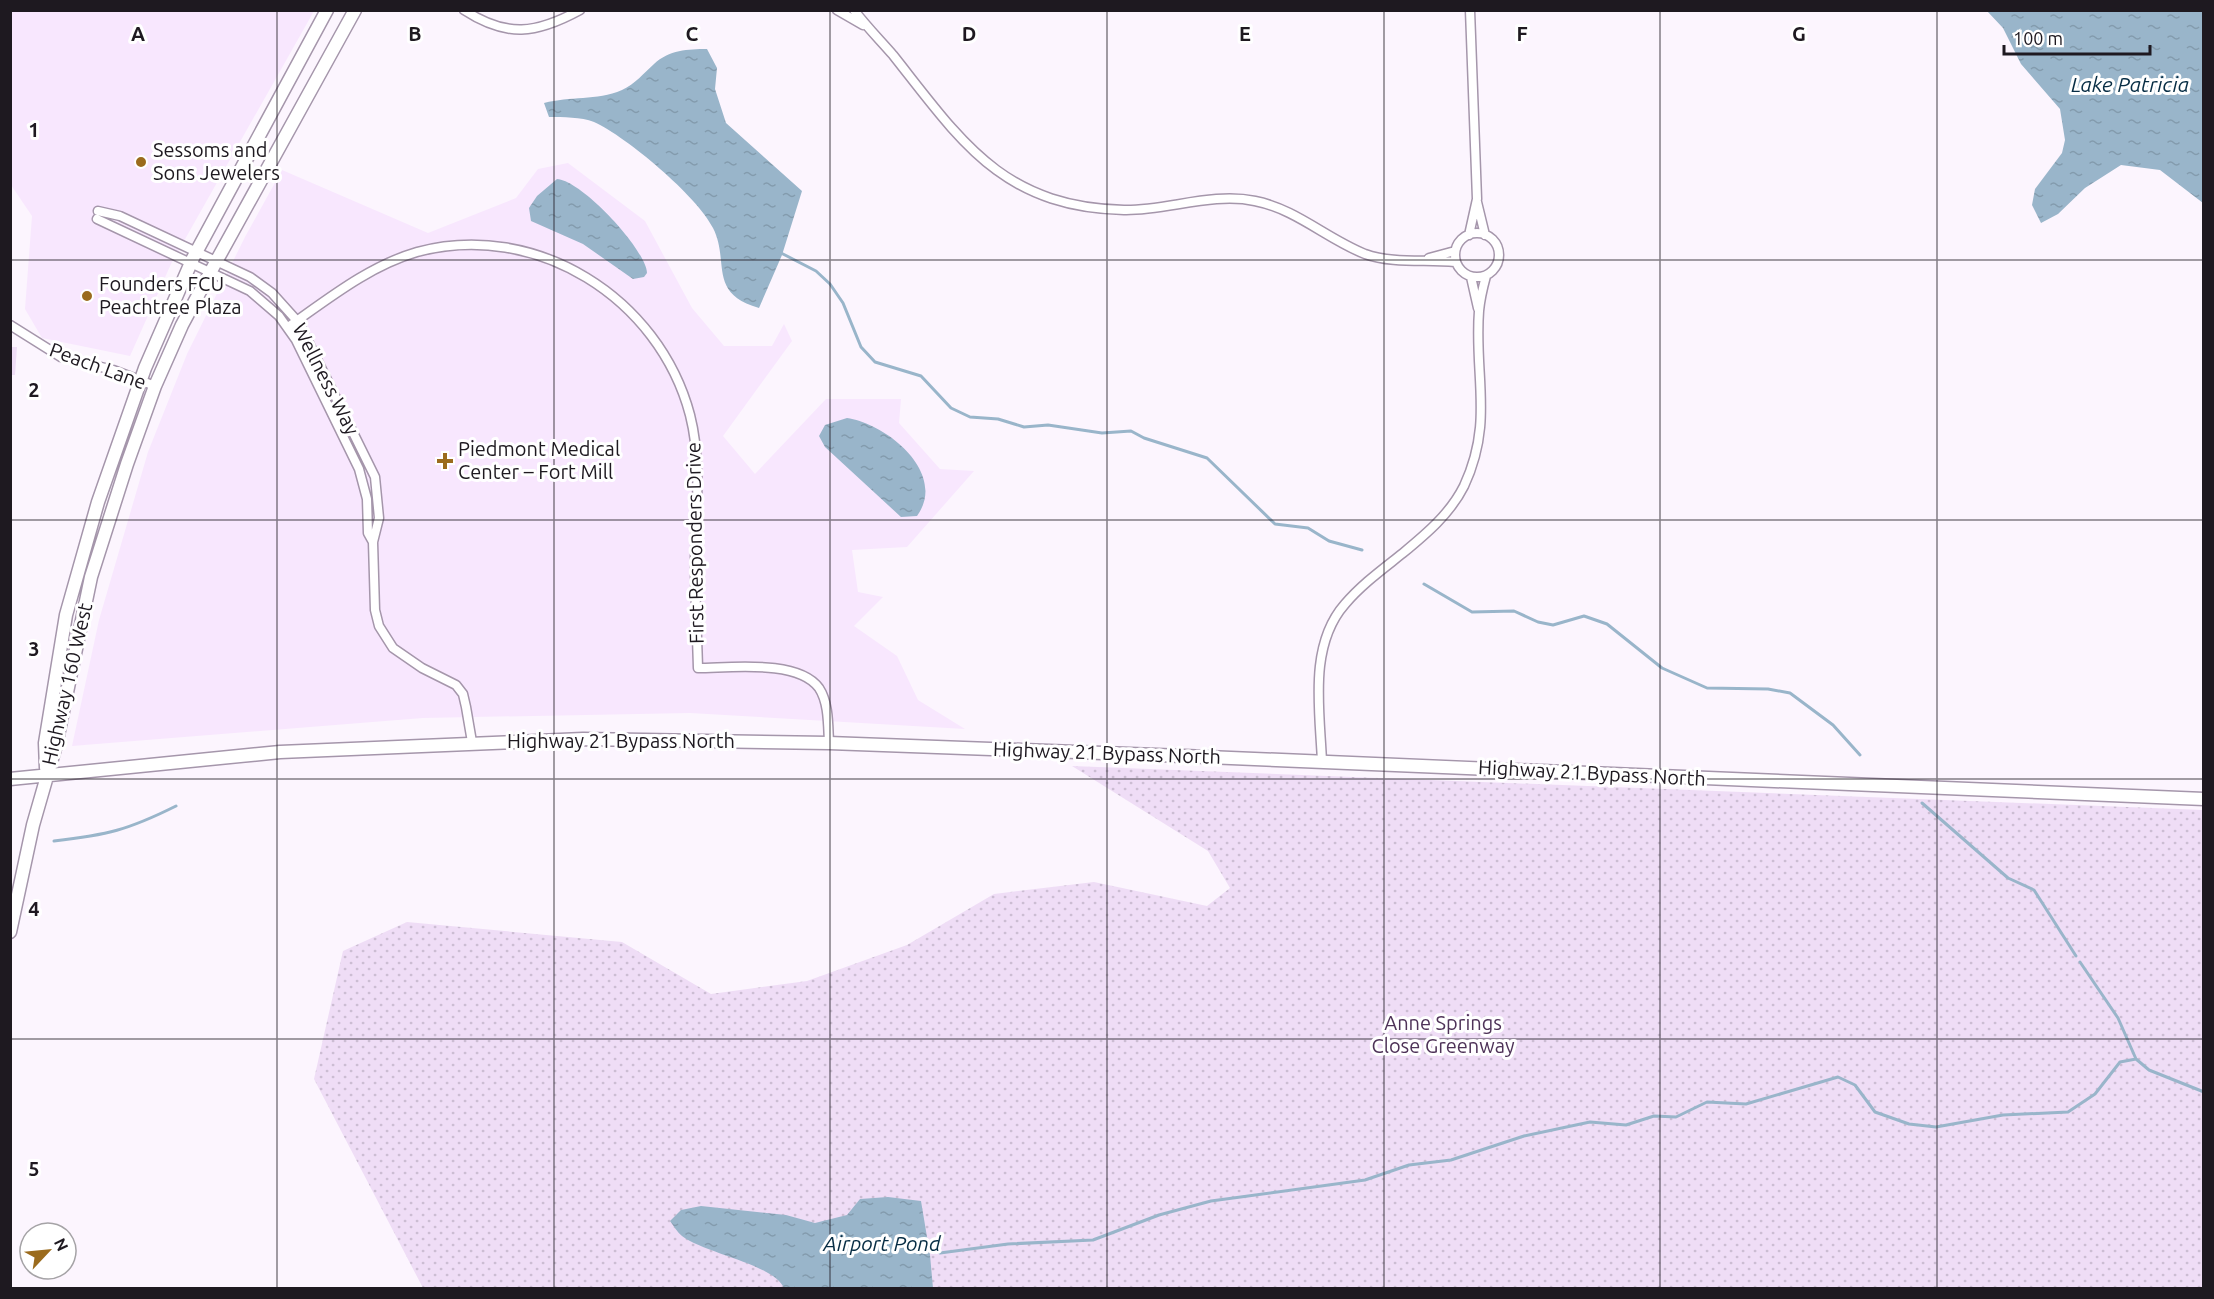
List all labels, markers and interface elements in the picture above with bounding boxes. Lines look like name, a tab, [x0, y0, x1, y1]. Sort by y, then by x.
scale bar	[2004, 18, 2150, 56]
text: A	[131, 22, 145, 45]
text: B	[408, 22, 422, 45]
text: C	[686, 22, 699, 45]
text: D	[962, 22, 976, 45]
text: E	[1239, 22, 1251, 45]
text: F	[1516, 22, 1528, 45]
text: G	[1792, 22, 1806, 45]
text: 100 m	[2013, 28, 2063, 48]
water label: Lake Patricia	[2071, 72, 2189, 96]
text: 1	[28, 118, 40, 141]
place label: Sessoms and Sons Jewelers	[153, 138, 280, 184]
marker: Sessoms and Sons Jewelers	[134, 155, 148, 169]
place label: Founders FCU Peachtree Plaza	[99, 272, 242, 318]
marker: Founders FCU Peachtree Plaza	[80, 289, 94, 303]
street label: Wellness Way	[288, 319, 365, 439]
street label: Peach Lane	[47, 337, 150, 394]
text: 2	[28, 378, 40, 401]
place label: Piedmont Medical Center – Fort Mill	[458, 437, 620, 483]
street label: First Responders Drive	[681, 442, 708, 644]
marker: Piedmont Medical Center – Fort Mill	[436, 452, 454, 470]
street label: Highway 160 West	[37, 600, 96, 767]
text: 3	[28, 637, 40, 660]
street label: Highway 21 Bypass North	[507, 729, 735, 752]
street label: Highway 21 Bypass North	[993, 737, 1221, 768]
street label: Highway 21 Bypass North	[1478, 755, 1706, 790]
text: 4	[28, 897, 40, 920]
park label: Anne Springs Close Greenway	[1371, 1011, 1515, 1057]
text: 5	[28, 1157, 40, 1180]
north arrow	[18, 1221, 78, 1281]
water label: Airport Pond	[822, 1231, 942, 1255]
text: N	[51, 1235, 72, 1254]

